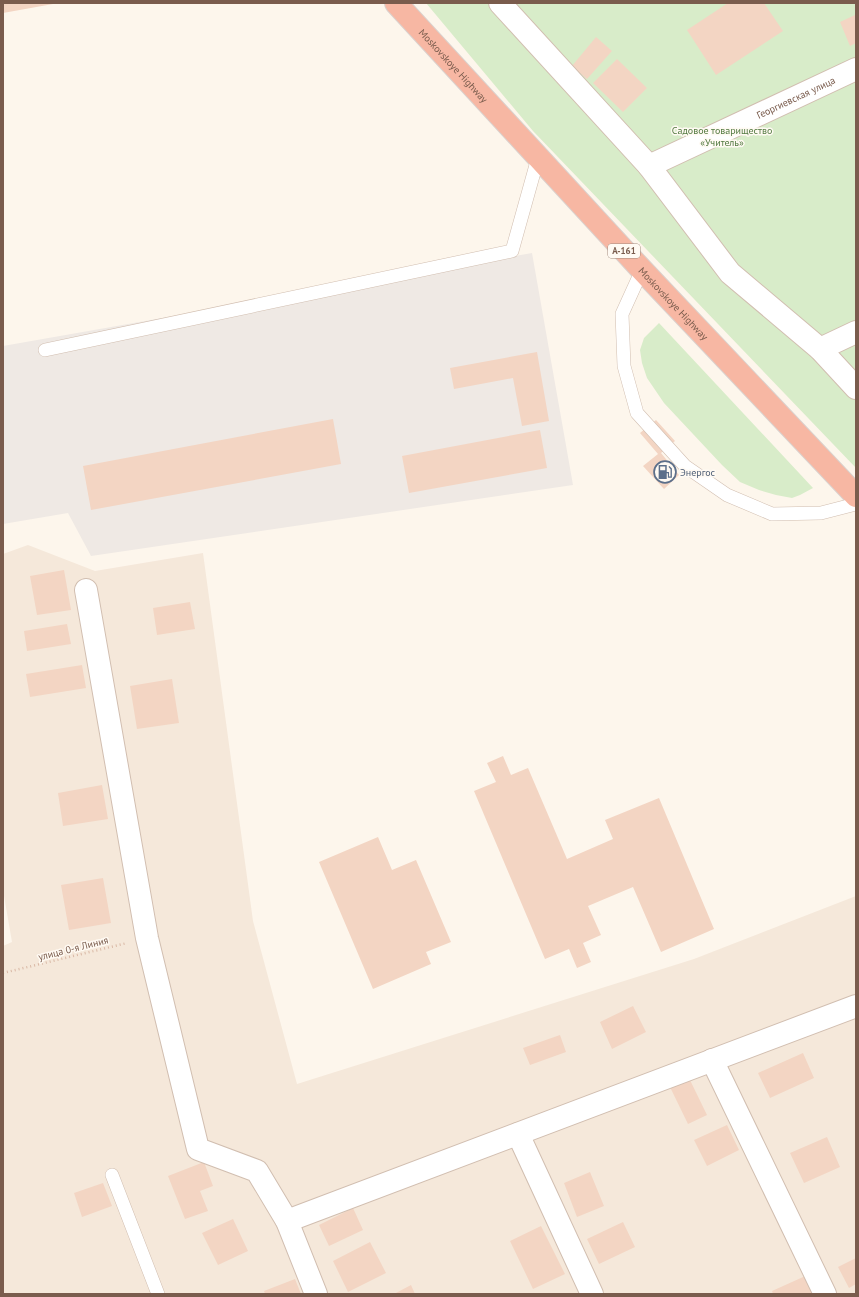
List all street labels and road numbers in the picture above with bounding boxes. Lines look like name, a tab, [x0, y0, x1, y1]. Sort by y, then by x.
street label: Moskovskoye Highway	[416, 26, 491, 106]
street label: Георгиевская улица	[754, 74, 837, 122]
road number: А-161	[608, 244, 640, 258]
street label: Moskovskoye Highway	[636, 264, 711, 343]
street label: улица 0-я Линия	[37, 933, 110, 963]

